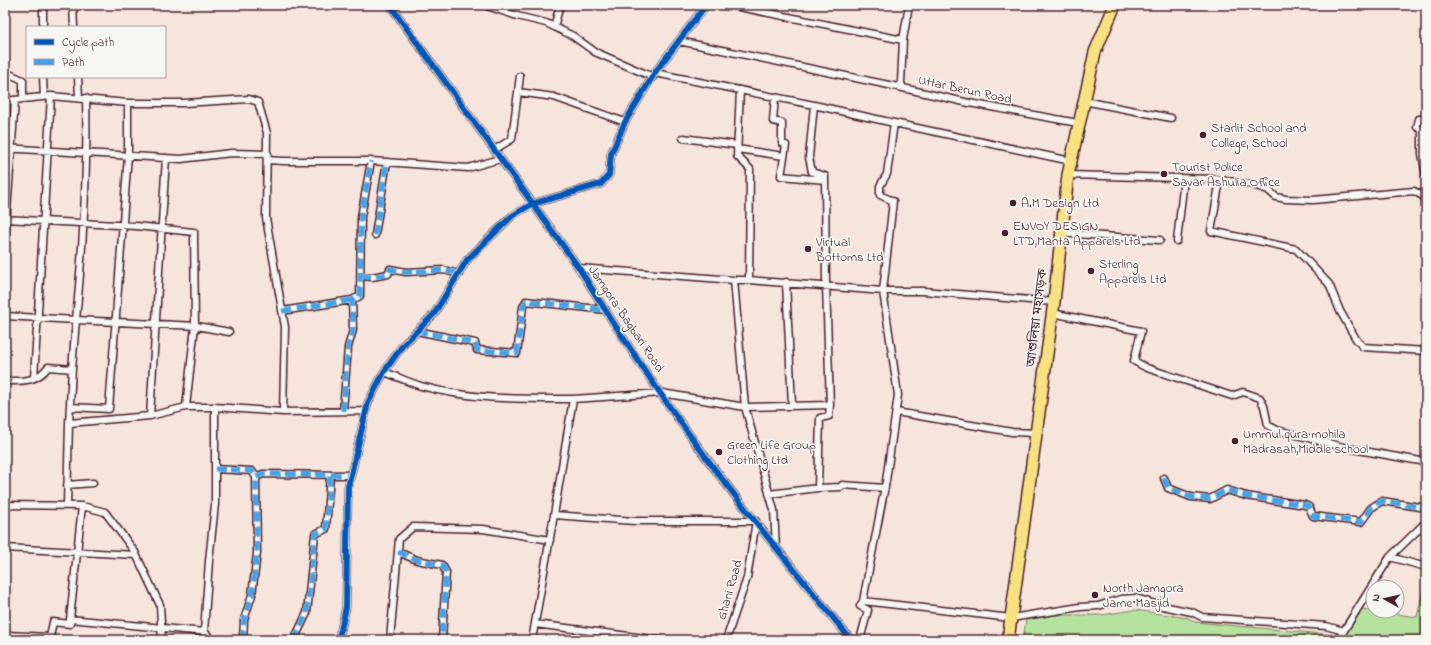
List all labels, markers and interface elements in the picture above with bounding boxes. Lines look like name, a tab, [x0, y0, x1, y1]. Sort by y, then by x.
legend	[26, 26, 166, 78]
text: Cycle path	[62, 34, 114, 53]
text: Path	[62, 54, 85, 72]
street label: Uttar Berun Road	[916, 71, 1014, 109]
place label: Starlit School and College, School	[1211, 119, 1307, 154]
marker: Starlit School and College, School	[1198, 130, 1208, 140]
place label: Tourist Police Savar Ashulia Office	[1172, 158, 1280, 192]
marker: Tourist Police Savar Ashulia Office	[1159, 169, 1169, 179]
place label: A.M Design Ltd	[1021, 194, 1100, 214]
marker: A.M Design Ltd	[1008, 198, 1018, 208]
place label: ENVOY DESIGN LTD,Manta Apparels Ltd	[1013, 217, 1141, 251]
marker: ENVOY DESIGN LTD,Manta Apparels Ltd	[1000, 228, 1010, 238]
place label: Virtual Bottoms Ltd	[815, 233, 884, 267]
marker: Virtual Bottoms Ltd	[803, 244, 813, 254]
place label: Sterling Apparels Ltd	[1099, 255, 1167, 289]
street label: Jamgora-Bagbari Road	[582, 262, 669, 377]
marker: Sterling Apparels Ltd	[1086, 266, 1096, 276]
street label: আশুলিয়া মহাসড়ক	[1021, 267, 1053, 369]
place label: Ummul qura mohila Madrasah,Middle school	[1243, 425, 1368, 459]
place label: Green Life Group Clothing Ltd	[727, 436, 816, 471]
marker: Ummul qura mohila Madrasah,Middle school	[1230, 436, 1240, 446]
marker: Green Life Group Clothing Ltd	[714, 447, 724, 457]
street label: Ghani Road	[712, 557, 748, 622]
place label: North Jamgora Jame Masjid	[1103, 579, 1183, 613]
north arrow	[1365, 579, 1405, 619]
marker: North Jamgora Jame Masjid	[1090, 590, 1100, 600]
text: N	[1368, 593, 1385, 603]

